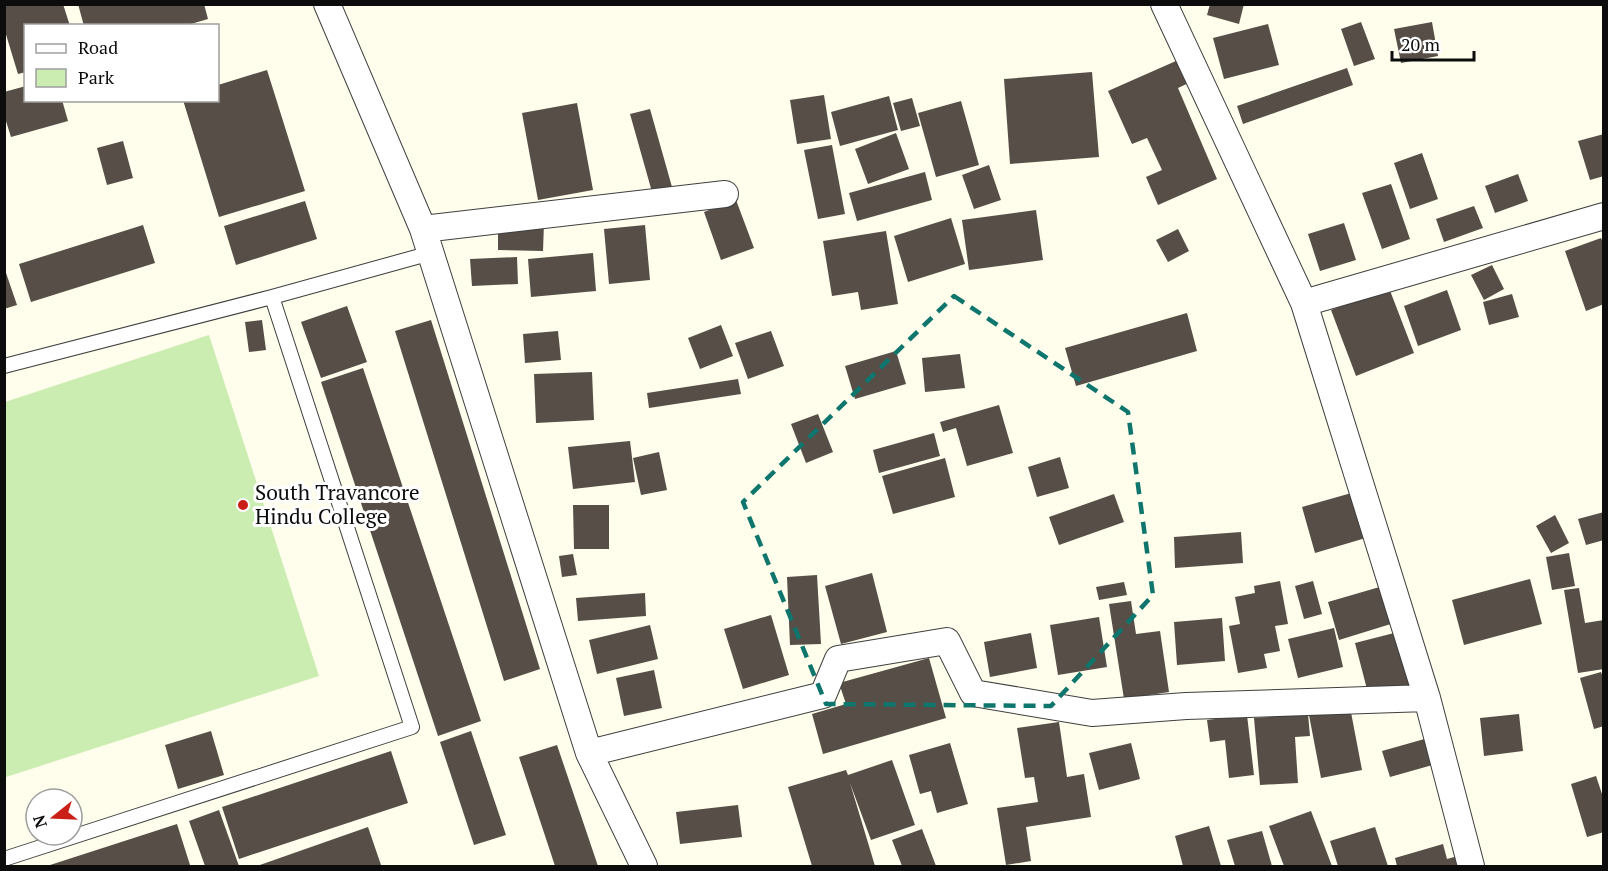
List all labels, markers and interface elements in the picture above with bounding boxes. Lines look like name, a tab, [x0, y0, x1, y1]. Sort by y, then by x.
legend	[24, 24, 219, 102]
scale bar	[1392, 24, 1474, 62]
text: 20 m	[1401, 32, 1441, 56]
text: Road	[78, 35, 118, 59]
text: Park	[78, 65, 115, 89]
place label: South Travancore Hindu College	[255, 478, 420, 530]
marker: South Travancore Hindu College	[236, 498, 250, 512]
north arrow	[24, 787, 84, 847]
text: N	[27, 812, 52, 831]

